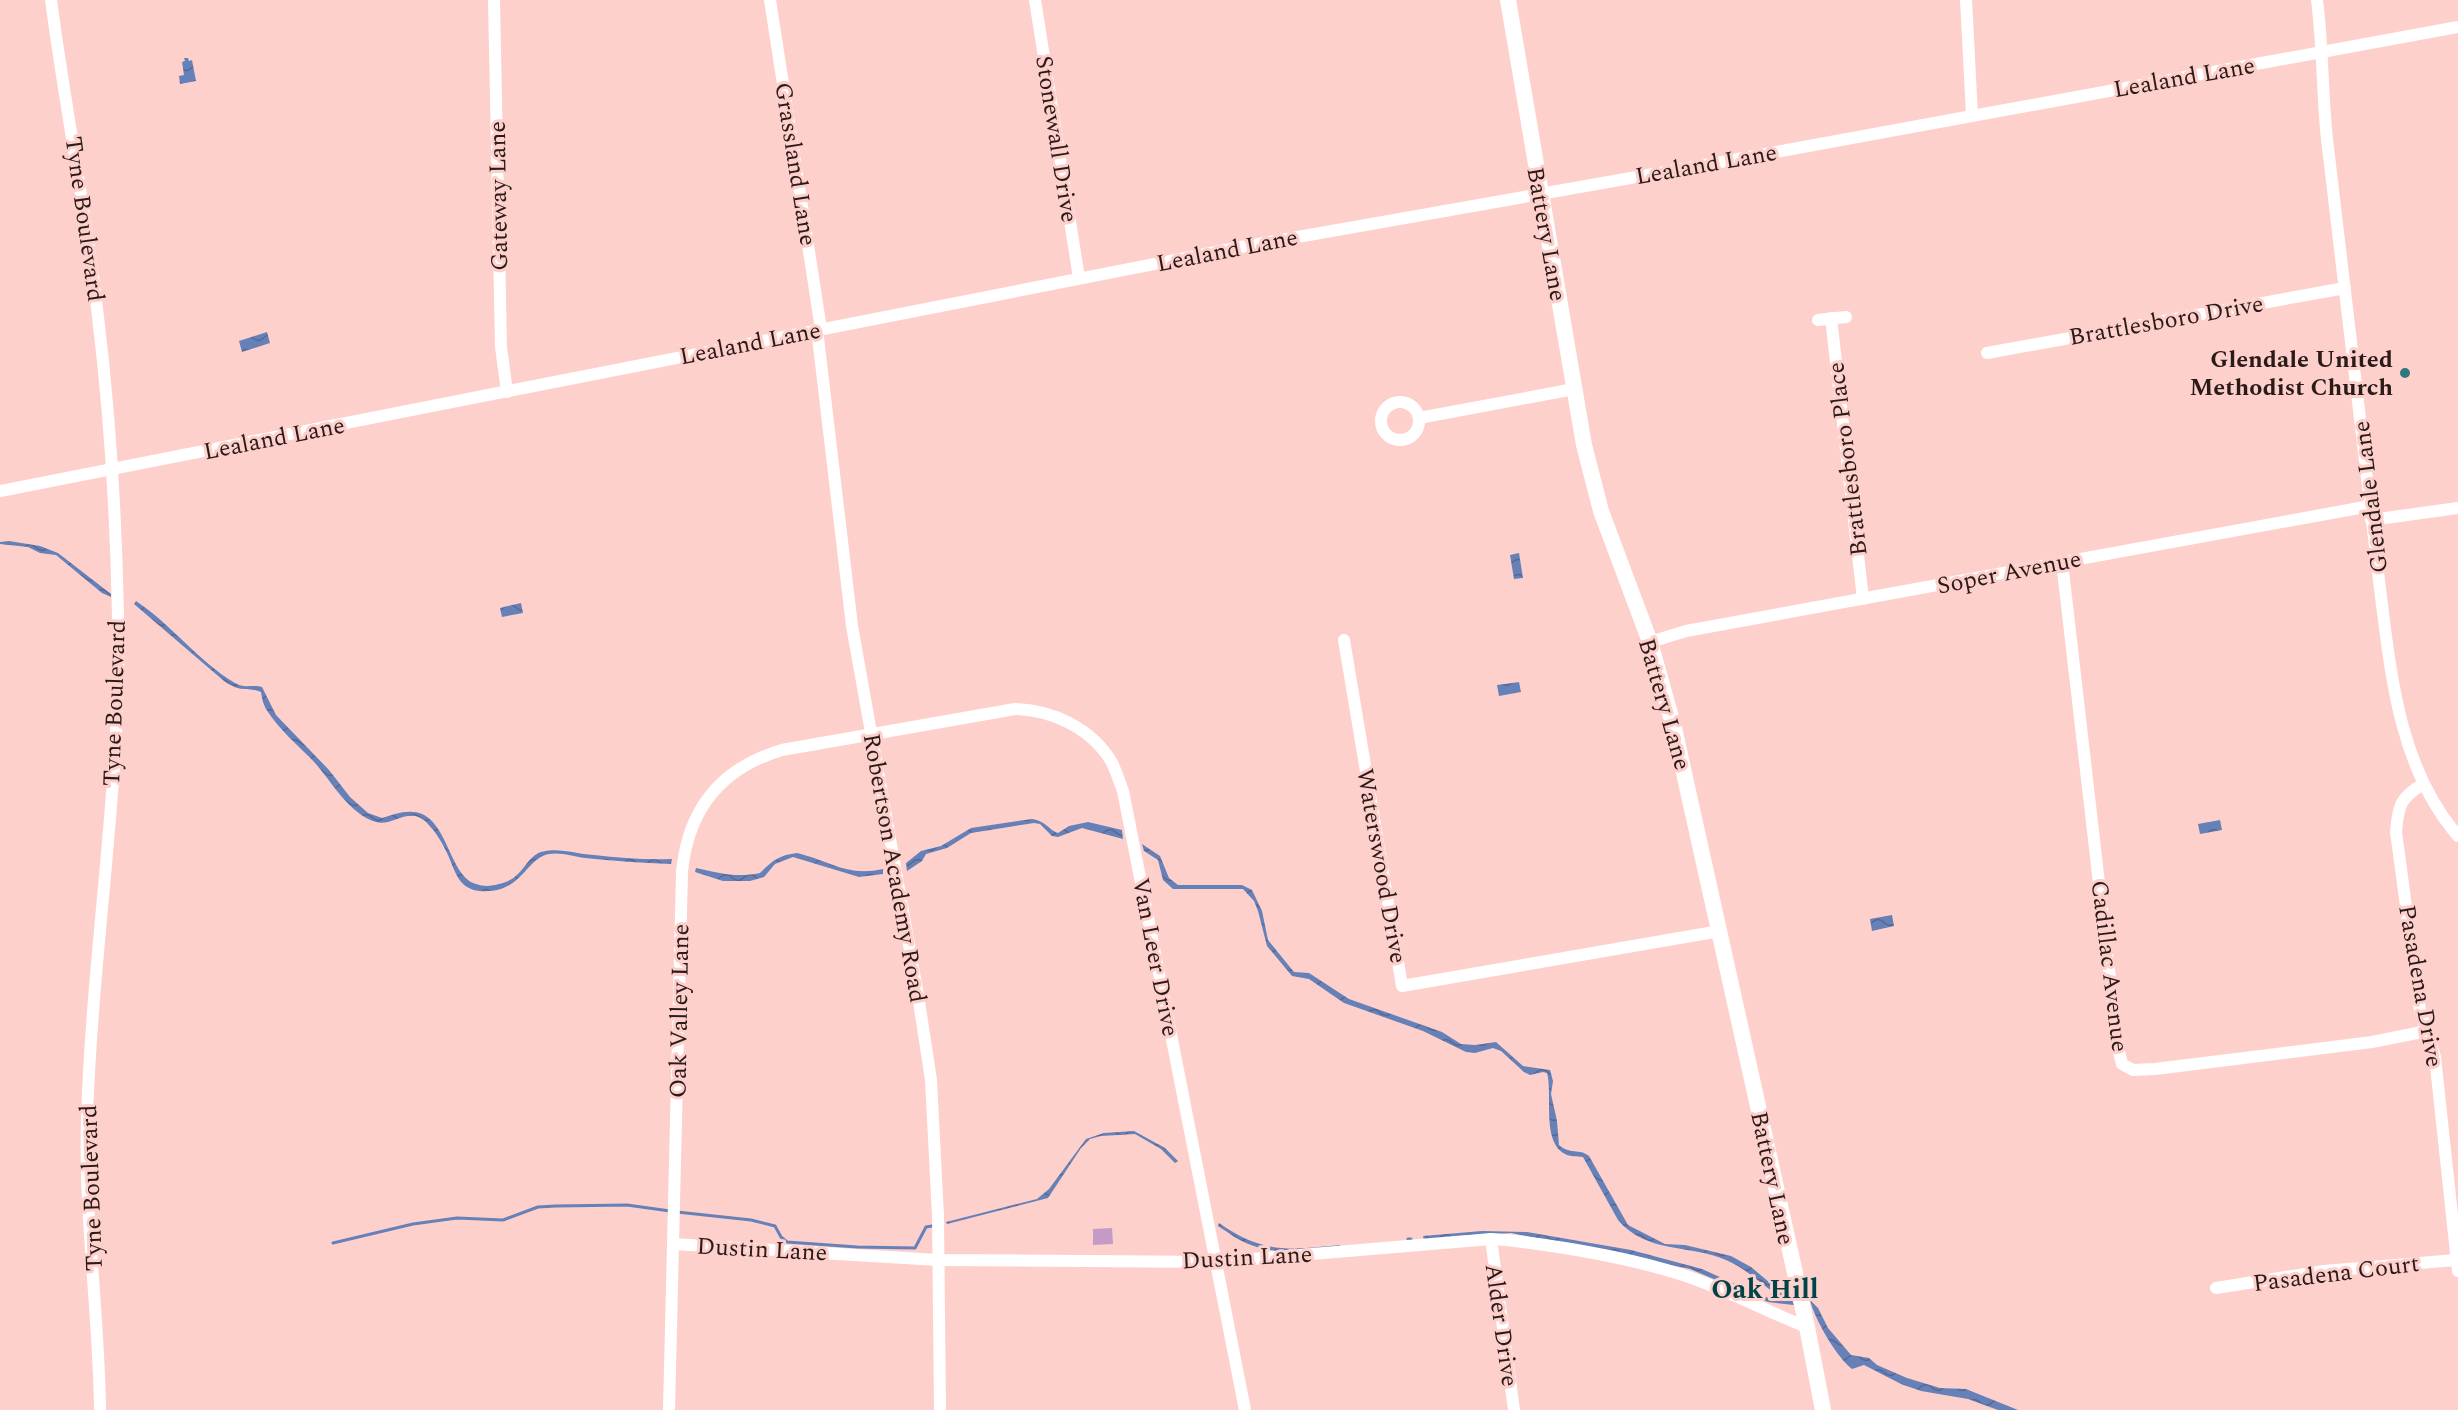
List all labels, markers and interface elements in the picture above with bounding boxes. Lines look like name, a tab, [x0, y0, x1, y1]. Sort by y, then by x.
street label: Lealand Lane	[2111, 48, 2258, 108]
street label: Stonewall Drive	[1025, 53, 1087, 225]
street label: Grassland Lane	[764, 80, 826, 249]
street label: Gateway Lane	[480, 121, 518, 271]
street label: Tyne Boulevard	[55, 134, 113, 304]
street label: Lealand Lane	[1633, 135, 1780, 195]
street label: Battery Lane	[1517, 164, 1576, 304]
street label: Lealand Lane	[1153, 220, 1301, 282]
street label: Brattlesboro Drive	[2066, 286, 2266, 356]
street label: Lealand Lane	[676, 313, 824, 375]
place label: Glendale United Methodist Church	[2189, 342, 2393, 406]
street label: Brattlesboro Place	[1818, 360, 1878, 558]
marker: Glendale United Methodist Church	[2398, 366, 2412, 380]
street label: Lealand Lane	[200, 408, 348, 470]
street label: Glendale Lane	[2344, 419, 2398, 575]
street label: Soper Avenue	[1934, 541, 2084, 605]
street label: Tyne Boulevard	[94, 619, 136, 787]
street label: Battery Lane	[1628, 634, 1700, 774]
street label: Robertson Academy Road	[853, 731, 935, 1006]
street label: Waterswood Drive	[1346, 766, 1416, 966]
street label: Van Leer Drive	[1122, 875, 1188, 1040]
street label: Cadillac Avenue	[2081, 878, 2137, 1054]
street label: Pasadena Drive	[2388, 902, 2452, 1070]
street label: Oak Valley Lane	[660, 924, 700, 1098]
street label: Tyne Boulevard	[71, 1104, 113, 1272]
street label: Battery Lane	[1740, 1108, 1804, 1248]
street label: Dustin Lane	[696, 1229, 828, 1271]
street label: Dustin Lane	[1181, 1237, 1313, 1279]
street label: Pasadena Court	[2251, 1246, 2421, 1302]
street label: Alder Drive	[1475, 1261, 1527, 1389]
district label: Oak Hill	[1711, 1269, 1819, 1311]

